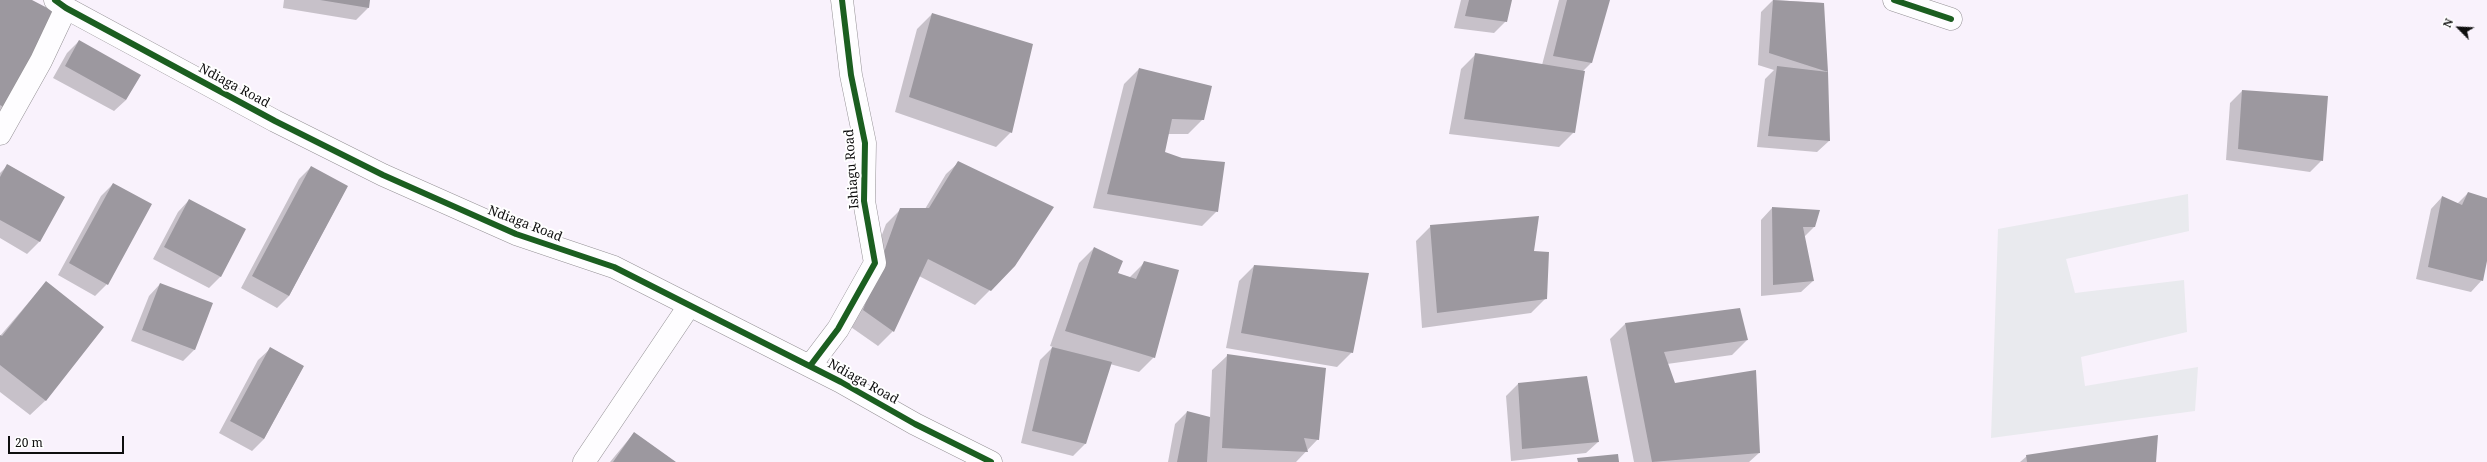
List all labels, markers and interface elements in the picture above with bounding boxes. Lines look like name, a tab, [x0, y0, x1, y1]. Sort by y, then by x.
north arrow	[2439, 8, 2479, 48]
text: N	[2439, 16, 2456, 30]
street label: Ndiaga Road	[196, 61, 272, 111]
street label: Ishiagu Road	[841, 128, 863, 210]
street label: Ndiaga Road	[486, 203, 564, 245]
street label: Ndiaga Road	[825, 356, 901, 408]
scale bar	[10, 428, 126, 454]
text: 20 m	[15, 434, 43, 451]

